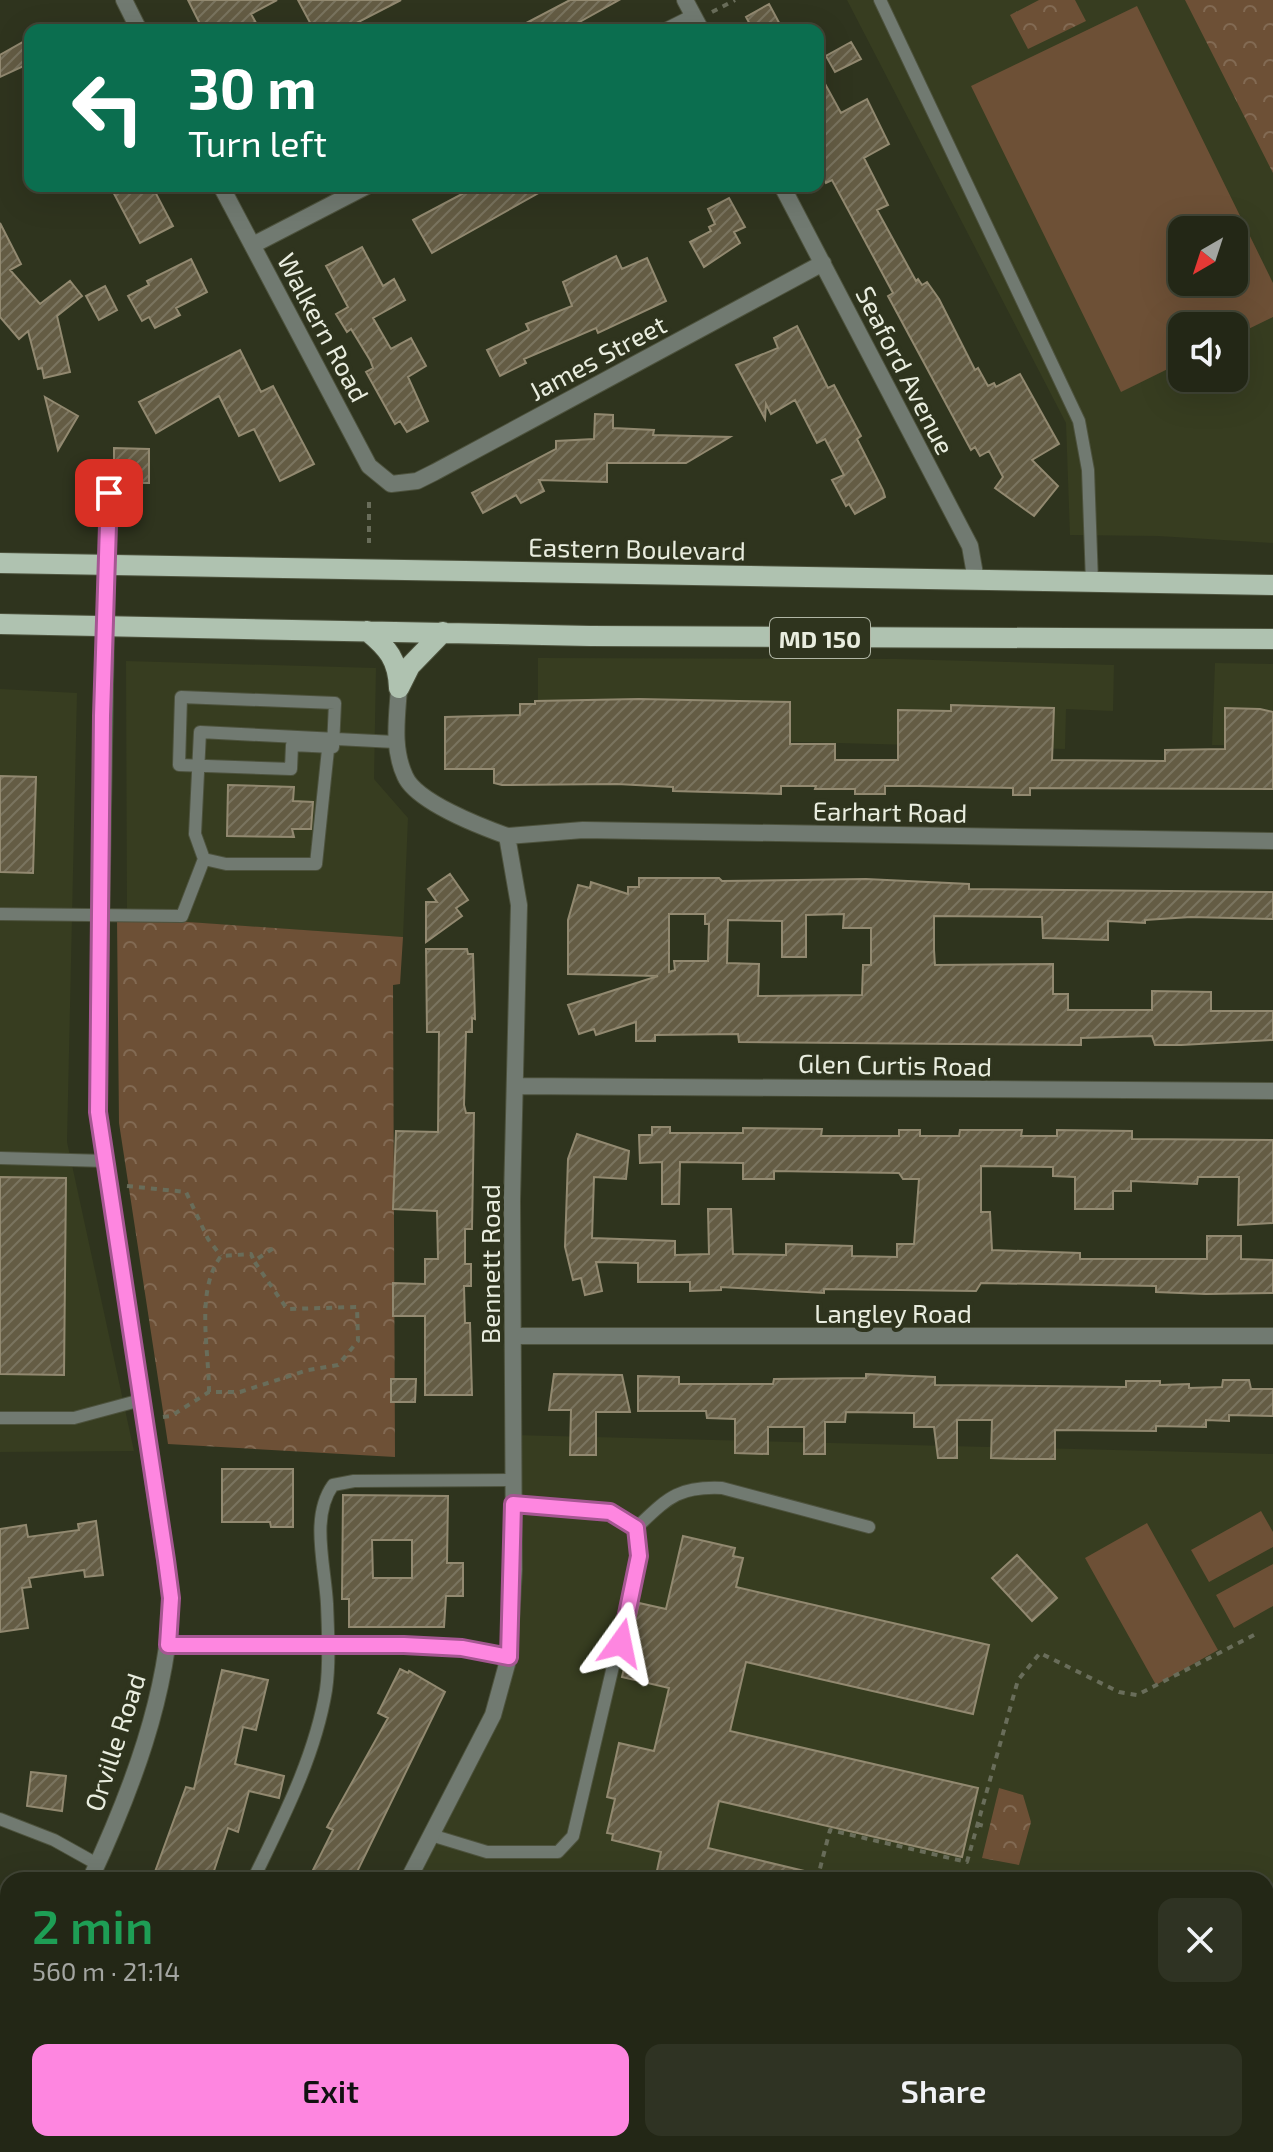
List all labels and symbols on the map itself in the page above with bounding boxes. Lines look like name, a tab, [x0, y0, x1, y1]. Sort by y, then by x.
north arrow	[1168, 216, 1248, 296]
street label: Walkern Road	[272, 247, 376, 407]
street label: Seaford Avenue	[850, 281, 962, 459]
street label: James Street	[523, 308, 671, 406]
pin	[75, 459, 143, 527]
street label: Eastern Boulevard	[528, 531, 746, 565]
road number: MD 150	[770, 618, 870, 658]
street label: Earhart Road	[812, 794, 968, 828]
street label: Glen Curtis Road	[798, 1047, 992, 1081]
street label: Bennett Road	[474, 1184, 505, 1344]
street label: Langley Road	[814, 1297, 972, 1328]
position arrow	[579, 1601, 663, 1685]
street label: Orville Road	[77, 1669, 151, 1815]

